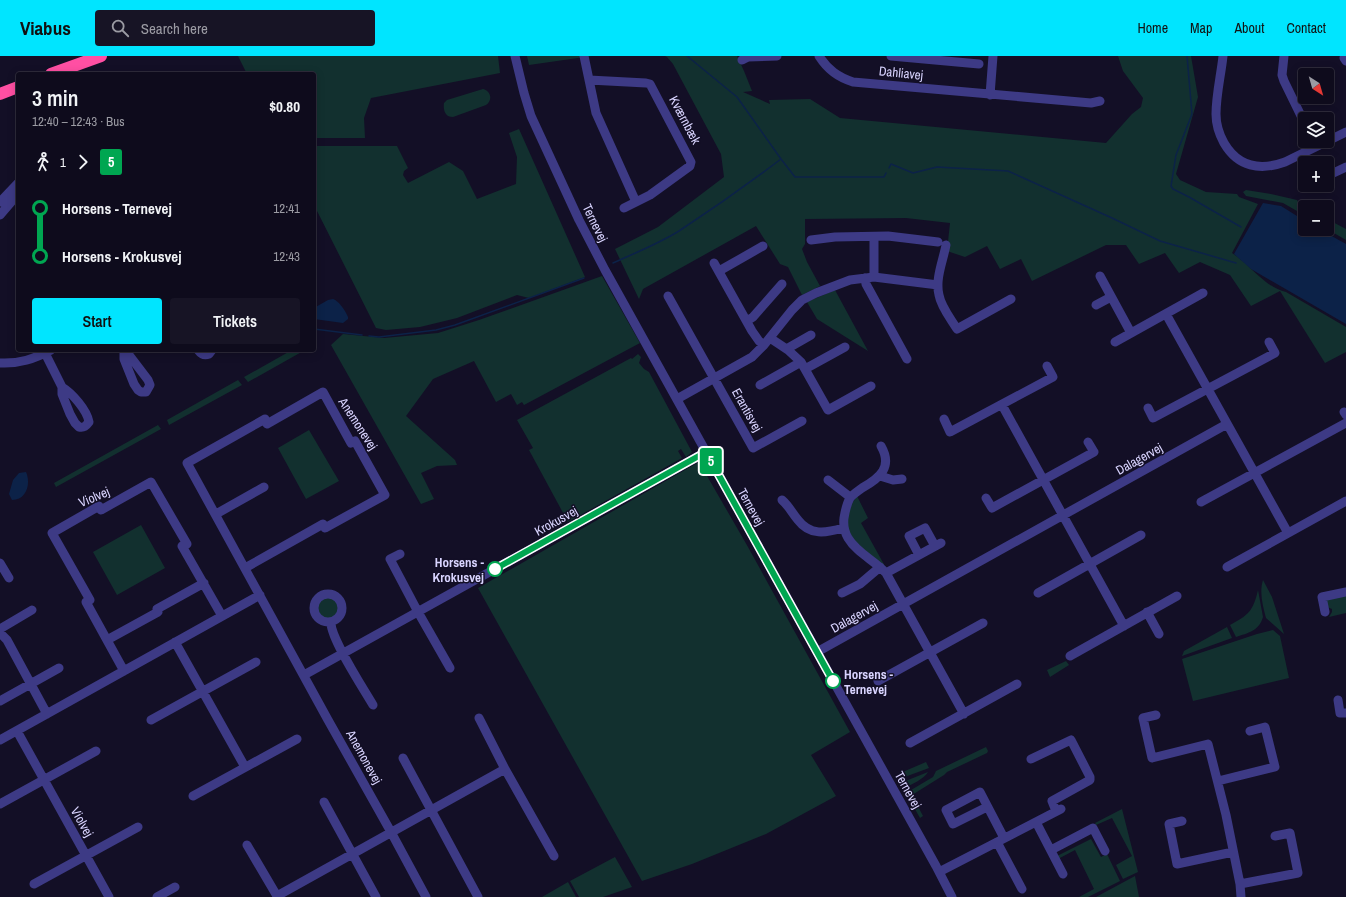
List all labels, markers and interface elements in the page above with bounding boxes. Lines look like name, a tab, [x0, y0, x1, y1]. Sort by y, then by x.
search box	[95, 10, 375, 46]
text: Viabus	[20, 15, 71, 41]
icon: search	[109, 17, 131, 39]
text: Search here	[141, 18, 208, 39]
text: Home	[1137, 19, 1168, 37]
text: Map	[1190, 19, 1212, 37]
text: About	[1234, 19, 1264, 37]
text: Contact	[1286, 19, 1326, 37]
street label: Dahliavej	[878, 62, 924, 84]
north arrow	[1298, 68, 1334, 104]
map controls	[1298, 68, 1334, 236]
text: 3 min	[32, 83, 78, 113]
street label: Kværnbæk	[665, 93, 705, 148]
text: $0.80	[269, 96, 300, 117]
button: layers	[1298, 112, 1334, 148]
text: 12:40 – 12:43 · Bus	[32, 113, 124, 130]
icon: walk	[32, 151, 54, 173]
icon: forward	[72, 151, 94, 173]
text: 5	[108, 153, 114, 171]
text: 1	[60, 154, 66, 171]
button: +	[1298, 156, 1334, 192]
text: Horsens - Ternevej	[62, 198, 172, 219]
text: 12:41	[273, 200, 300, 217]
button: −	[1298, 200, 1334, 236]
street label: Ternevej	[579, 201, 611, 245]
text: Horsens - Krokusvej	[62, 246, 182, 267]
text: 12:43	[273, 248, 300, 265]
button: Start	[32, 298, 162, 344]
button: Tickets	[170, 298, 300, 344]
street label: Erantisvej	[728, 385, 766, 435]
street label: Anemonevej	[334, 394, 381, 453]
street label: Dalagervej	[1113, 439, 1165, 479]
line badge: 5	[698, 448, 724, 474]
text: 5	[708, 452, 714, 470]
street label: Violvej	[76, 483, 112, 511]
street label: Ternevej	[734, 485, 768, 529]
street label: Krokusvej	[531, 502, 581, 540]
place label: Horsens - Krokusvej	[432, 554, 484, 586]
marker: Horsens - Krokusvej	[487, 561, 503, 577]
street label: Dalagervej	[828, 597, 880, 637]
place label: Horsens - Ternevej	[844, 666, 894, 698]
marker: Horsens - Ternevej	[825, 673, 841, 689]
street label: Anemonevej	[342, 726, 386, 787]
street label: Ternevej	[891, 768, 925, 812]
street label: Violvej	[67, 804, 97, 840]

